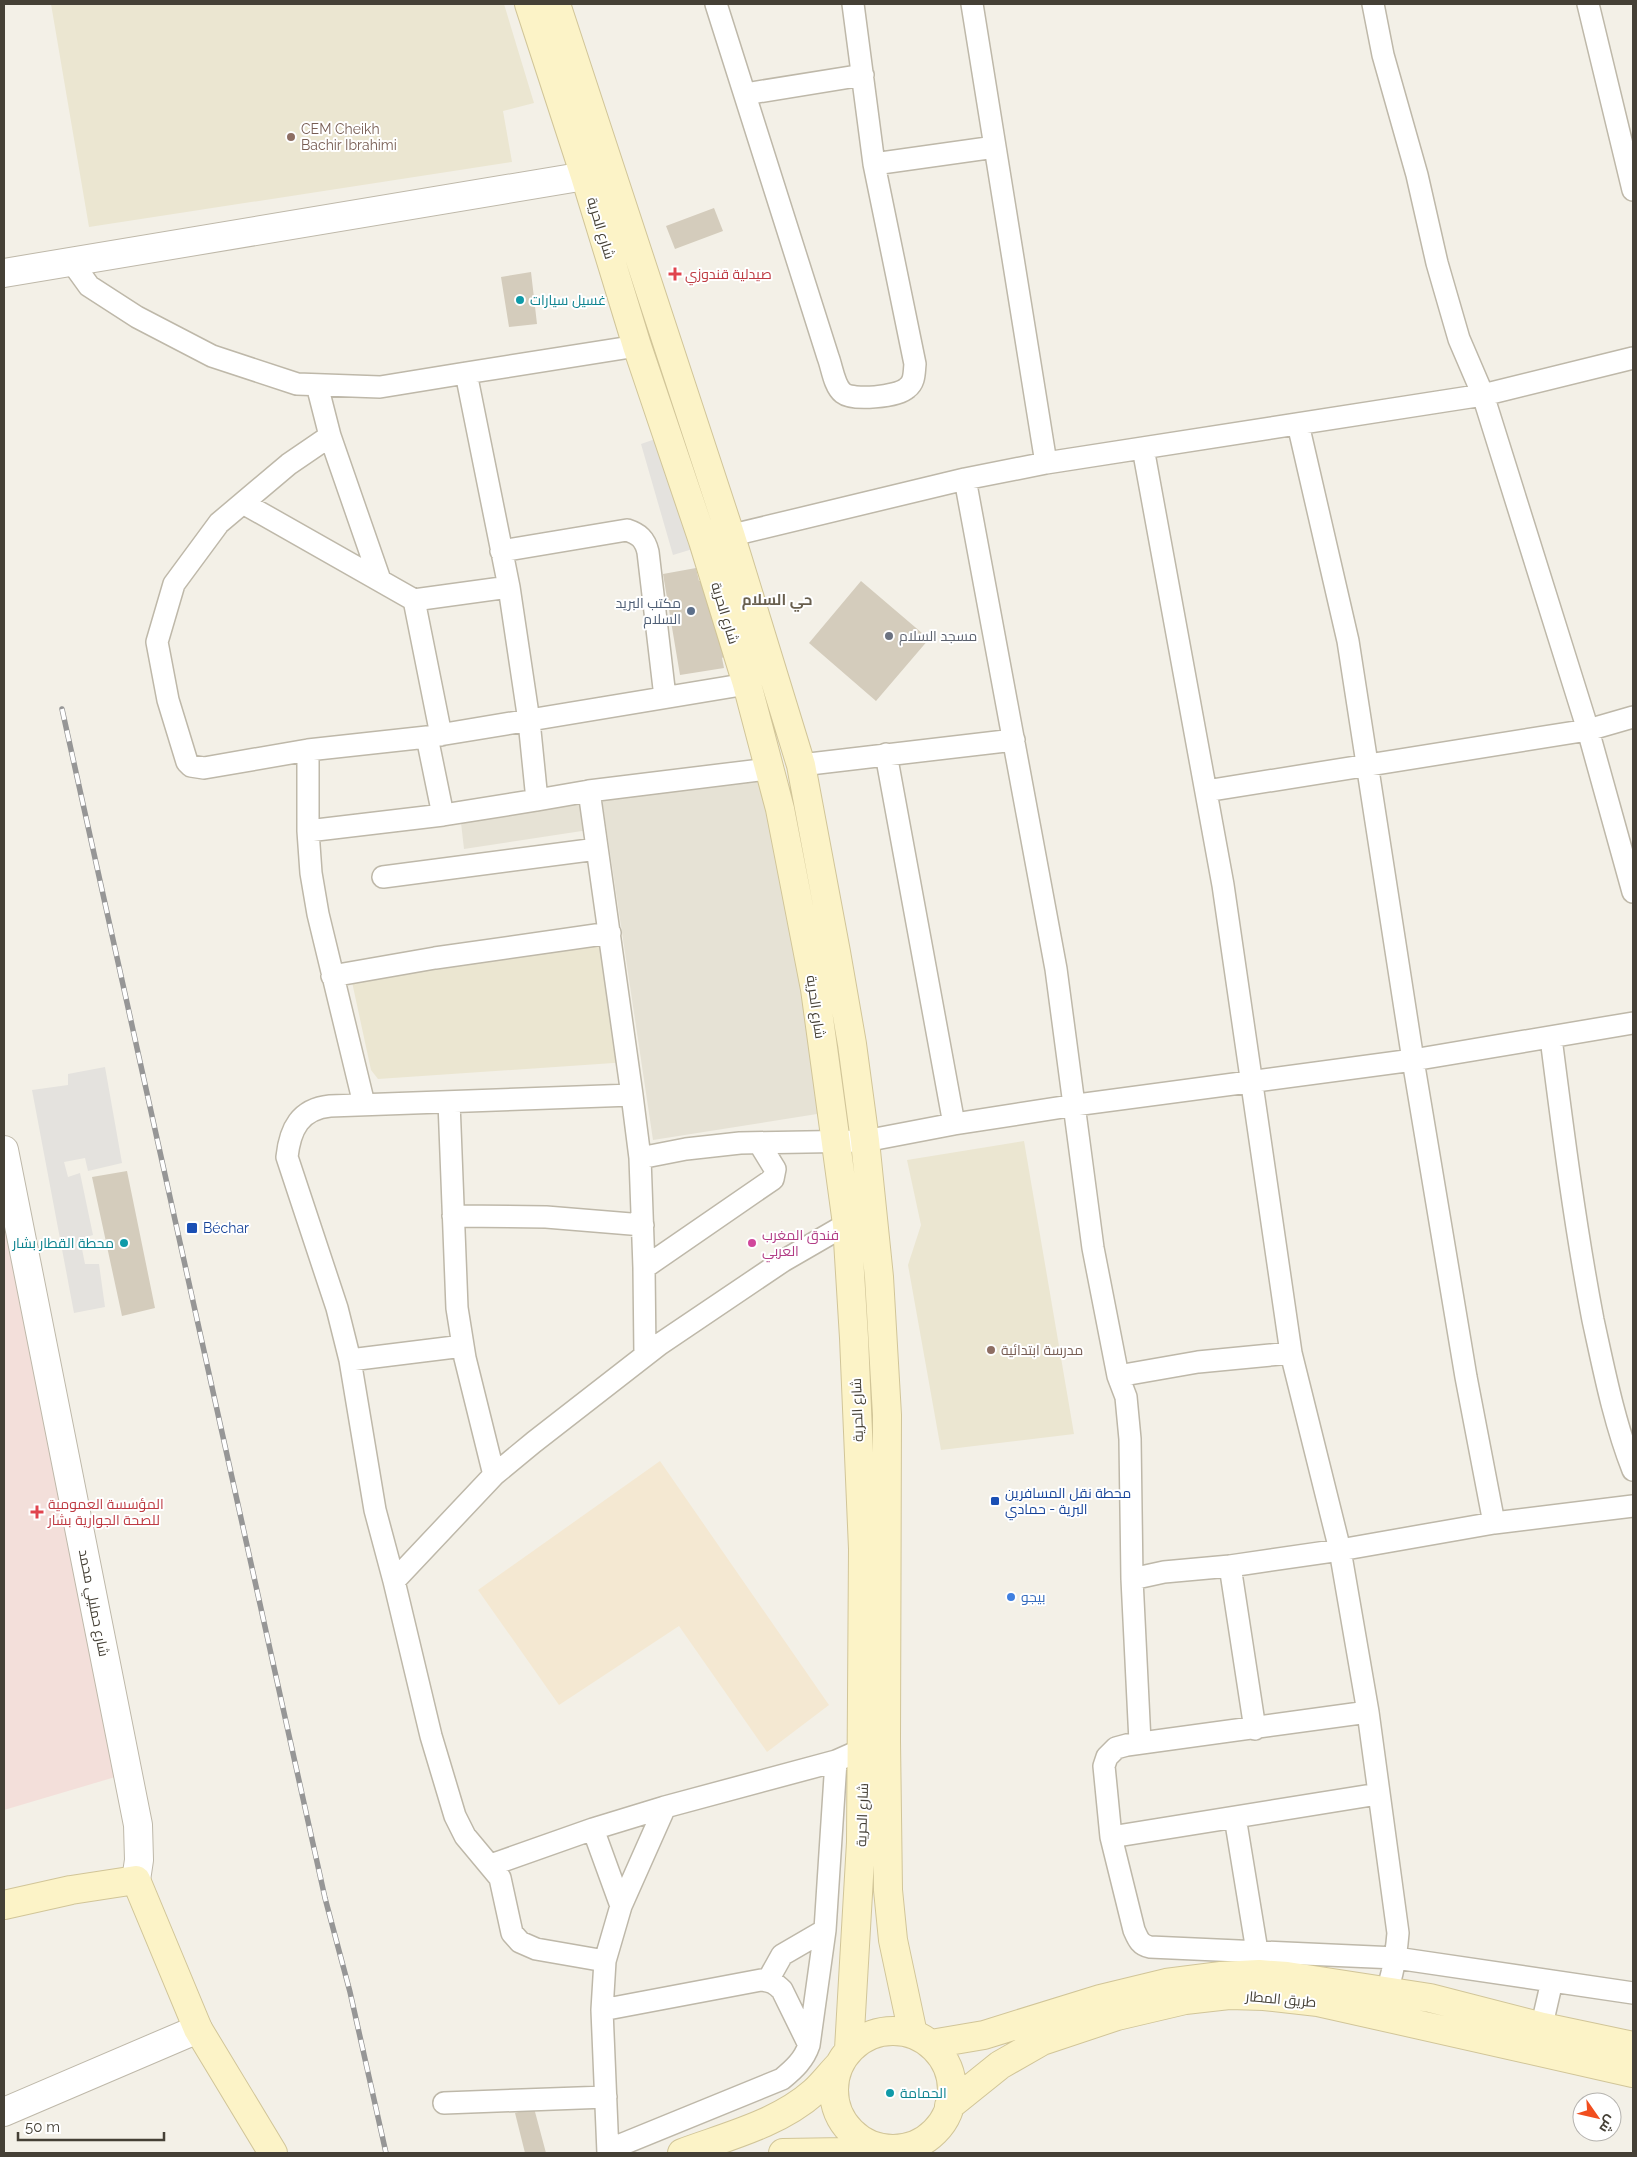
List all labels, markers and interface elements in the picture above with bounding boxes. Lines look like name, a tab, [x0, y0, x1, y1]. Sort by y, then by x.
place label: CEM Cheikh Bachir Ibrahimi	[301, 121, 397, 153]
marker: CEM Cheikh Bachir Ibrahimi	[285, 131, 297, 143]
street label: شارع الحرية	[583, 195, 618, 261]
place label: صيدلية قندوزي	[685, 266, 772, 286]
marker: صيدلية قندوزي	[669, 268, 681, 280]
place label: غسيل سيارات	[530, 292, 606, 308]
marker: غسيل سيارات	[514, 294, 526, 306]
street label: شارع الحرية	[707, 580, 742, 646]
district label: حي السلام	[742, 591, 812, 612]
place label: مكتب البريد السلام	[615, 595, 681, 629]
marker: مكتب البريد السلام	[685, 605, 697, 617]
place label: مسجد السلام	[899, 628, 977, 646]
marker: مسجد السلام	[883, 630, 895, 642]
street label: شارع الحرية	[803, 974, 828, 1040]
place label: Béchar	[203, 1220, 249, 1236]
marker: Béchar	[185, 1221, 199, 1235]
place label: فندق المغرب العربي	[762, 1227, 839, 1263]
place label: محطة القطار بشار	[11, 1235, 114, 1251]
marker: محطة القطار بشار	[118, 1237, 130, 1249]
marker: فندق المغرب العربي	[746, 1237, 758, 1249]
place label: مدرسة ابتدائية	[1001, 1342, 1083, 1358]
marker: مدرسة ابتدائية	[985, 1344, 997, 1356]
street label: شارع الحرية	[848, 1378, 867, 1442]
place label: محطة نقل المسافرين البرية - حمادي	[1005, 1485, 1131, 1521]
marker: محطة نقل المسافرين البرية - حمادي	[989, 1495, 1001, 1507]
place label: المؤسسة العمومية للصحة الجوارية بشار	[47, 1496, 164, 1528]
marker: المؤسسة العمومية للصحة الجوارية بشار	[30, 1505, 44, 1519]
street label: شارع حمليلي محمد	[72, 1548, 112, 1659]
place label: بيجو	[1021, 1589, 1045, 1605]
marker: بيجو	[1005, 1591, 1017, 1603]
street label: شارع الحرية	[853, 1783, 872, 1847]
street label: طريق المطار	[1244, 1988, 1317, 2011]
place label: الحمامة	[900, 2085, 947, 2101]
marker: الحمامة	[884, 2087, 896, 2099]
north arrow	[1572, 2092, 1622, 2142]
scale bar	[18, 2110, 164, 2142]
text: ش	[1595, 2112, 1619, 2136]
text: 50 m	[25, 2118, 60, 2136]

